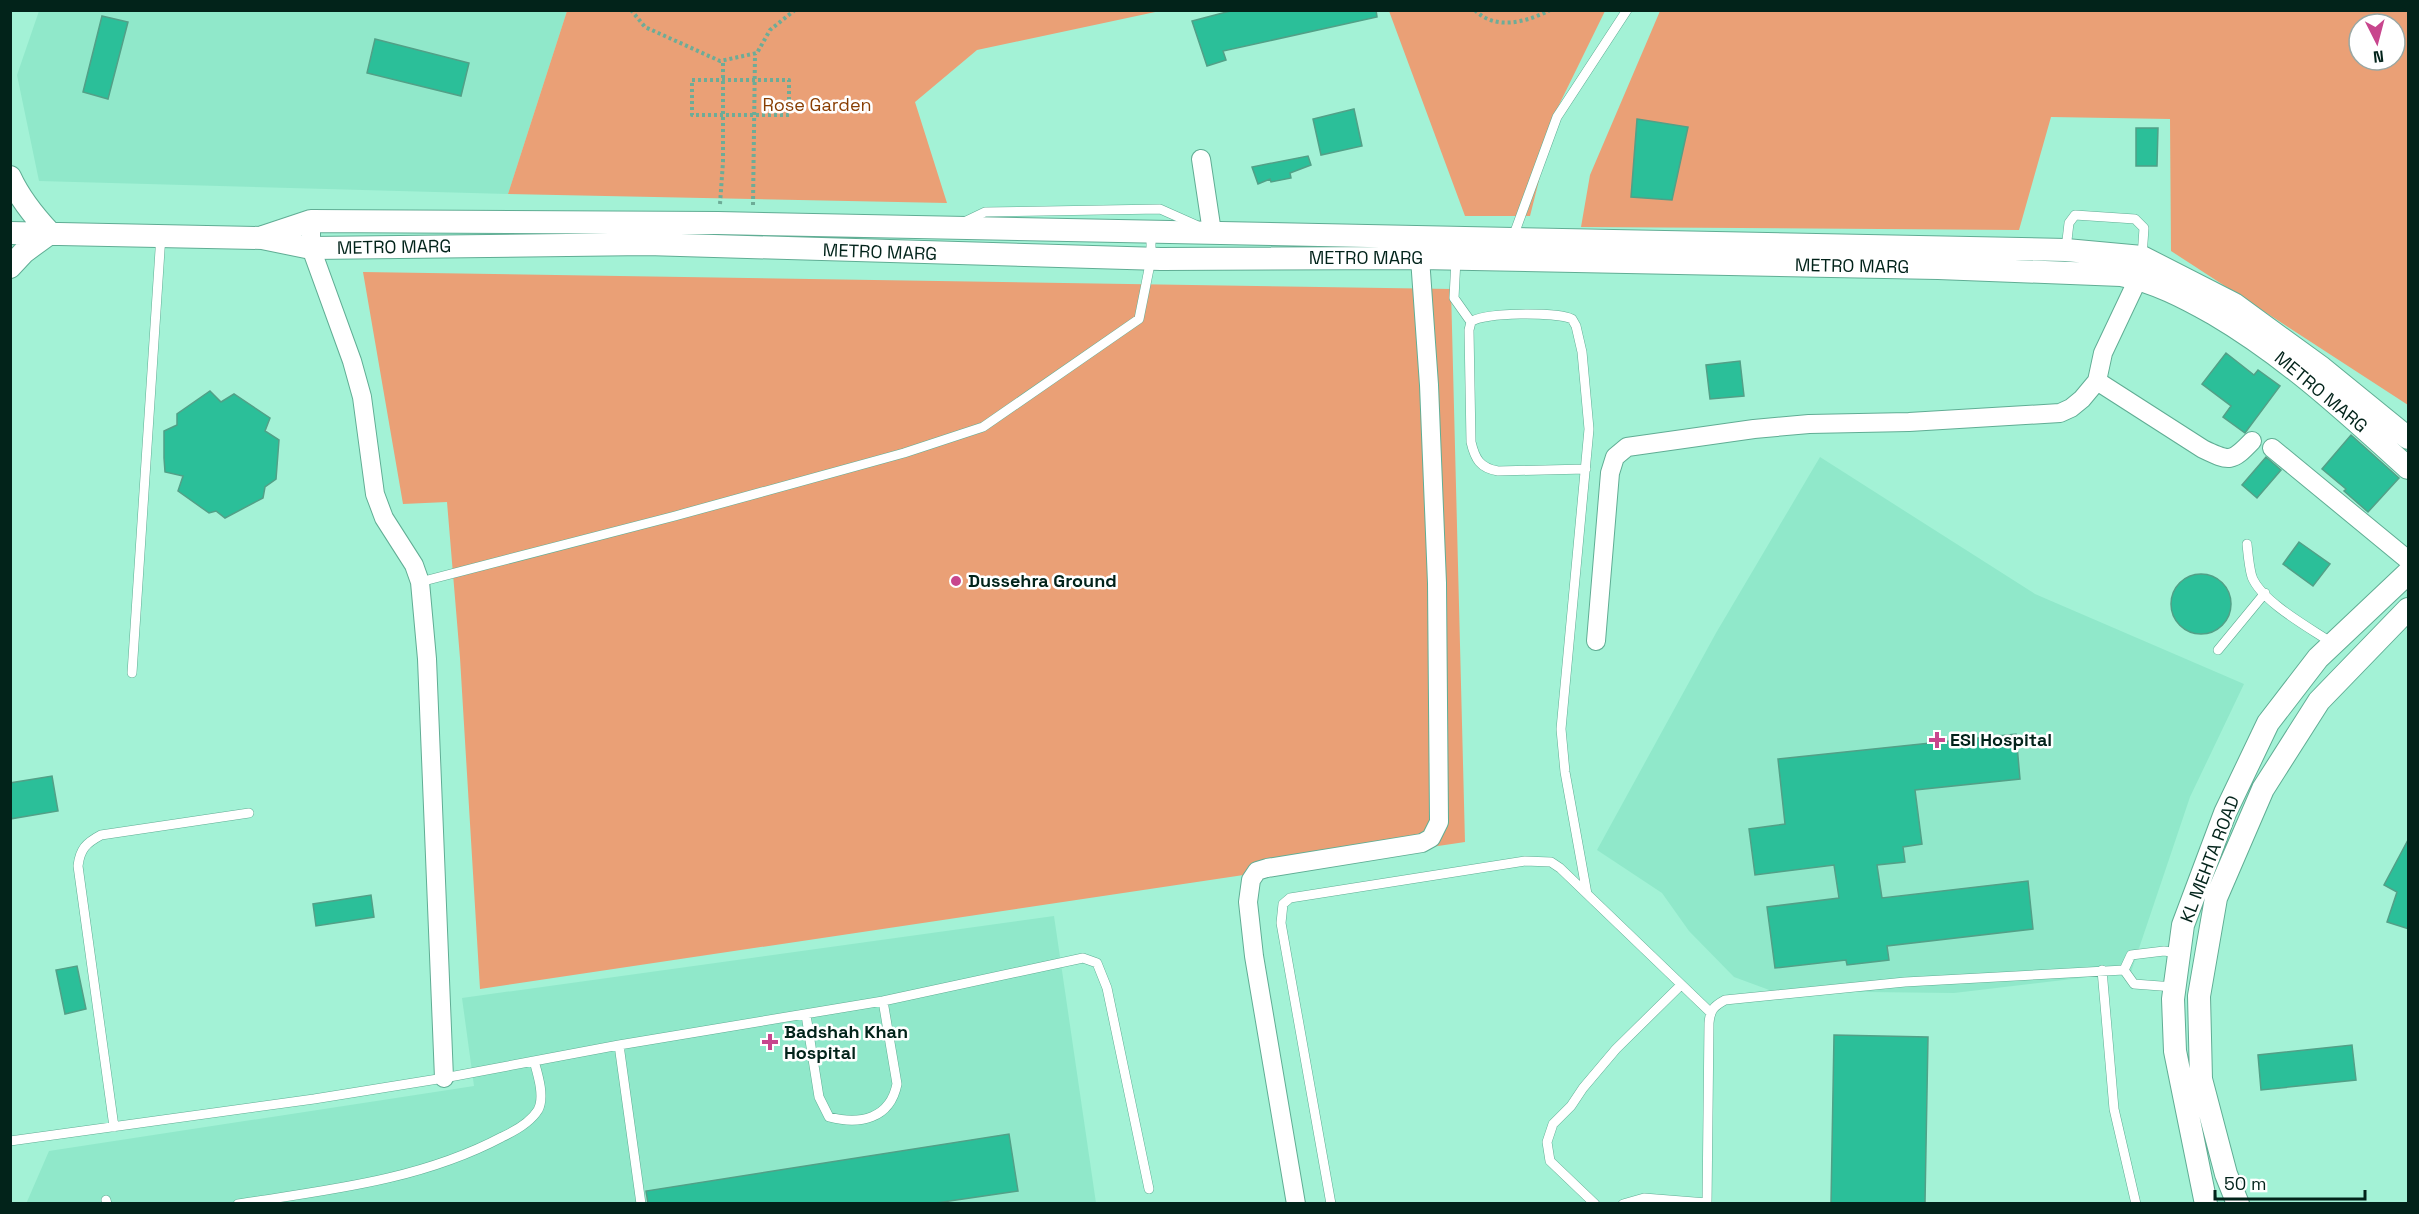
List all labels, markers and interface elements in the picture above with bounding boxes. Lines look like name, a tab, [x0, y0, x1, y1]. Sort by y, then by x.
north arrow	[2347, 12, 2407, 72]
text: N	[2372, 45, 2385, 67]
park label: Rose Garden	[762, 93, 872, 116]
street label: METRO MARG	[337, 234, 451, 259]
street label: METRO MARG	[822, 238, 938, 265]
street label: METRO MARG	[1309, 246, 1423, 269]
street label: METRO MARG	[1795, 253, 1909, 278]
street label: METRO MARG	[2270, 346, 2373, 437]
place label: Dussehra Ground	[968, 569, 1117, 592]
marker: Dussehra Ground	[949, 574, 963, 588]
place label: ESI Hospital	[1950, 728, 2052, 751]
marker: ESI Hospital	[1928, 731, 1946, 749]
street label: KL MEHTA ROAD	[2175, 792, 2244, 925]
place label: Badshah Khan Hospital	[784, 1020, 908, 1064]
marker: Badshah Khan Hospital	[761, 1033, 779, 1051]
scale bar	[2215, 1163, 2365, 1201]
text: 50 m	[2224, 1172, 2266, 1195]

